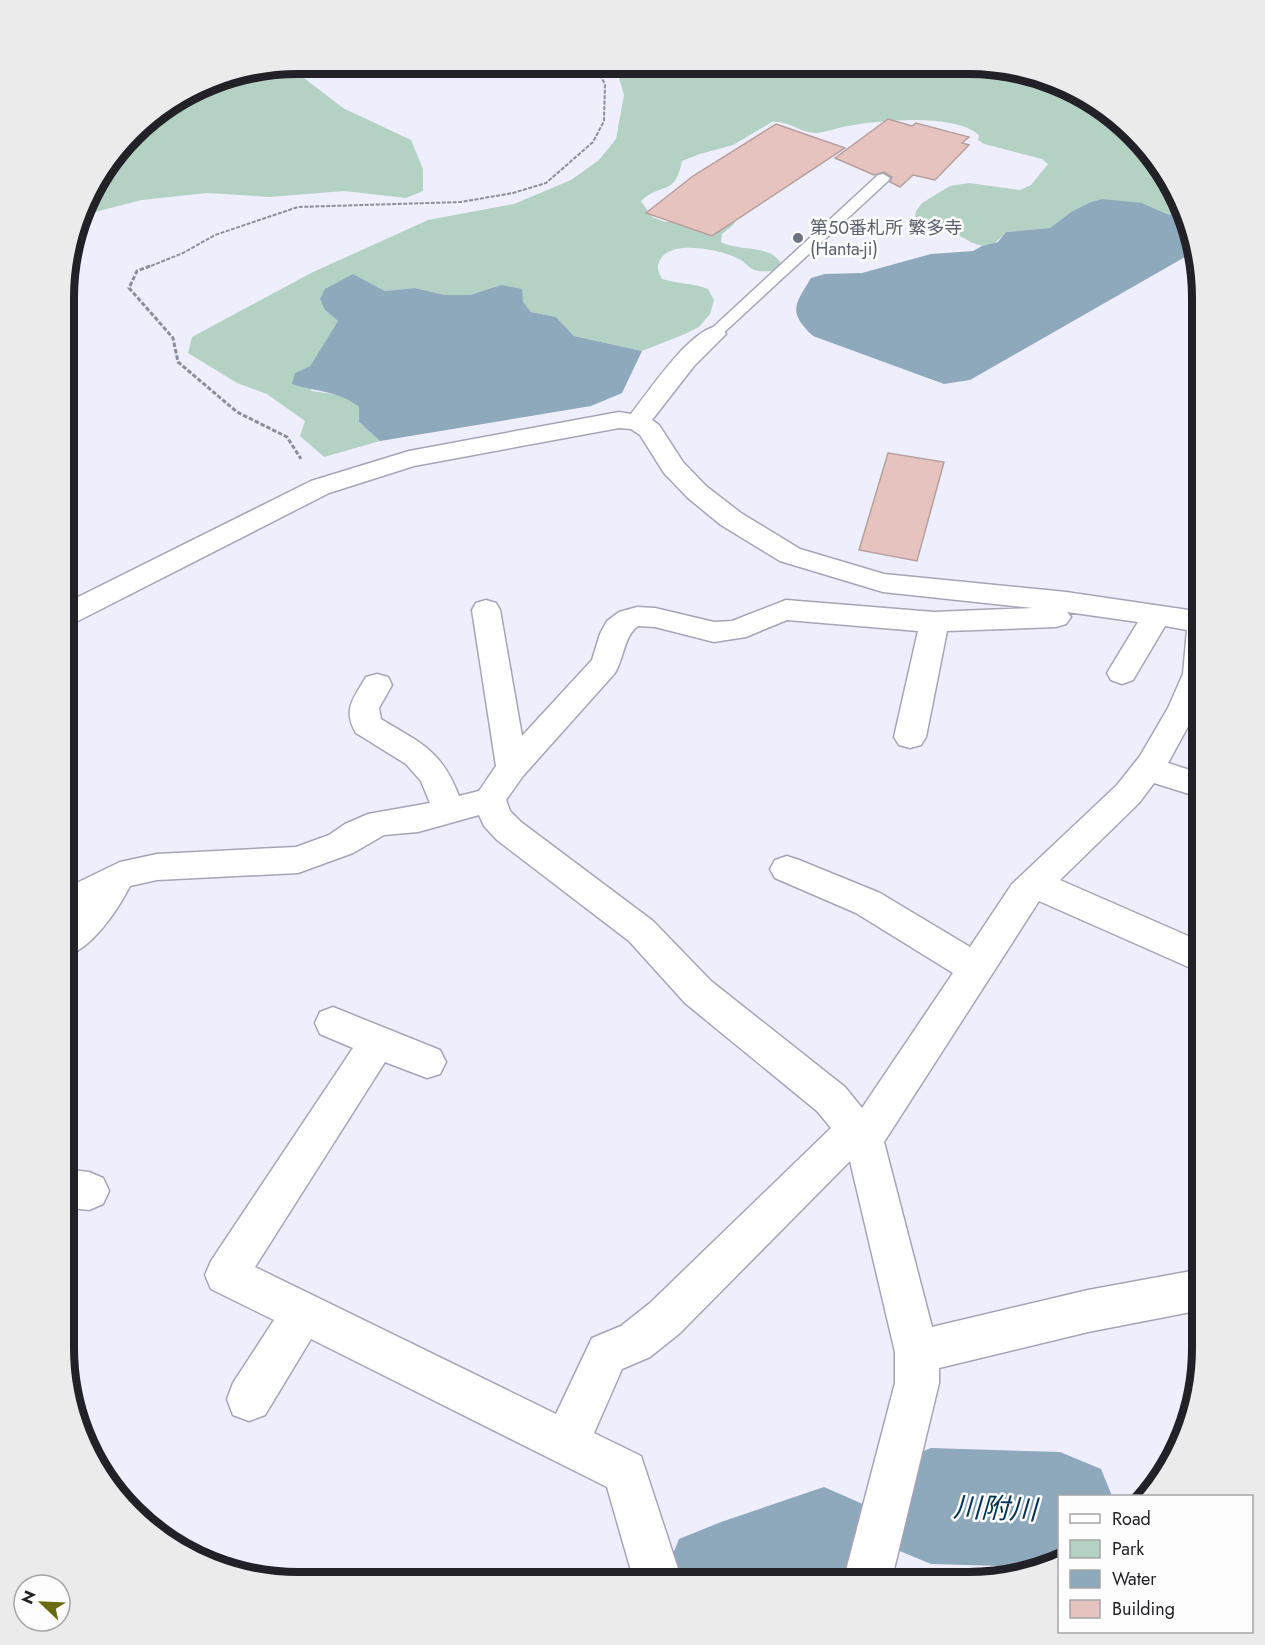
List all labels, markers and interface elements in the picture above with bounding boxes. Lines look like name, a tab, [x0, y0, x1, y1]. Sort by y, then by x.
place label: 第50番札所 繁多寺 (Hanta-ji)	[810, 215, 962, 262]
marker: 第50番札所 繁多寺 (Hanta-ji)	[791, 231, 805, 245]
water label: 川附川	[952, 1487, 1041, 1531]
legend	[1058, 1495, 1253, 1633]
text: Road	[1112, 1506, 1151, 1532]
text: Park	[1112, 1536, 1144, 1562]
text: Water	[1112, 1566, 1157, 1592]
north arrow	[12, 1573, 72, 1633]
text: N	[16, 1587, 42, 1608]
text: Building	[1112, 1596, 1175, 1622]

